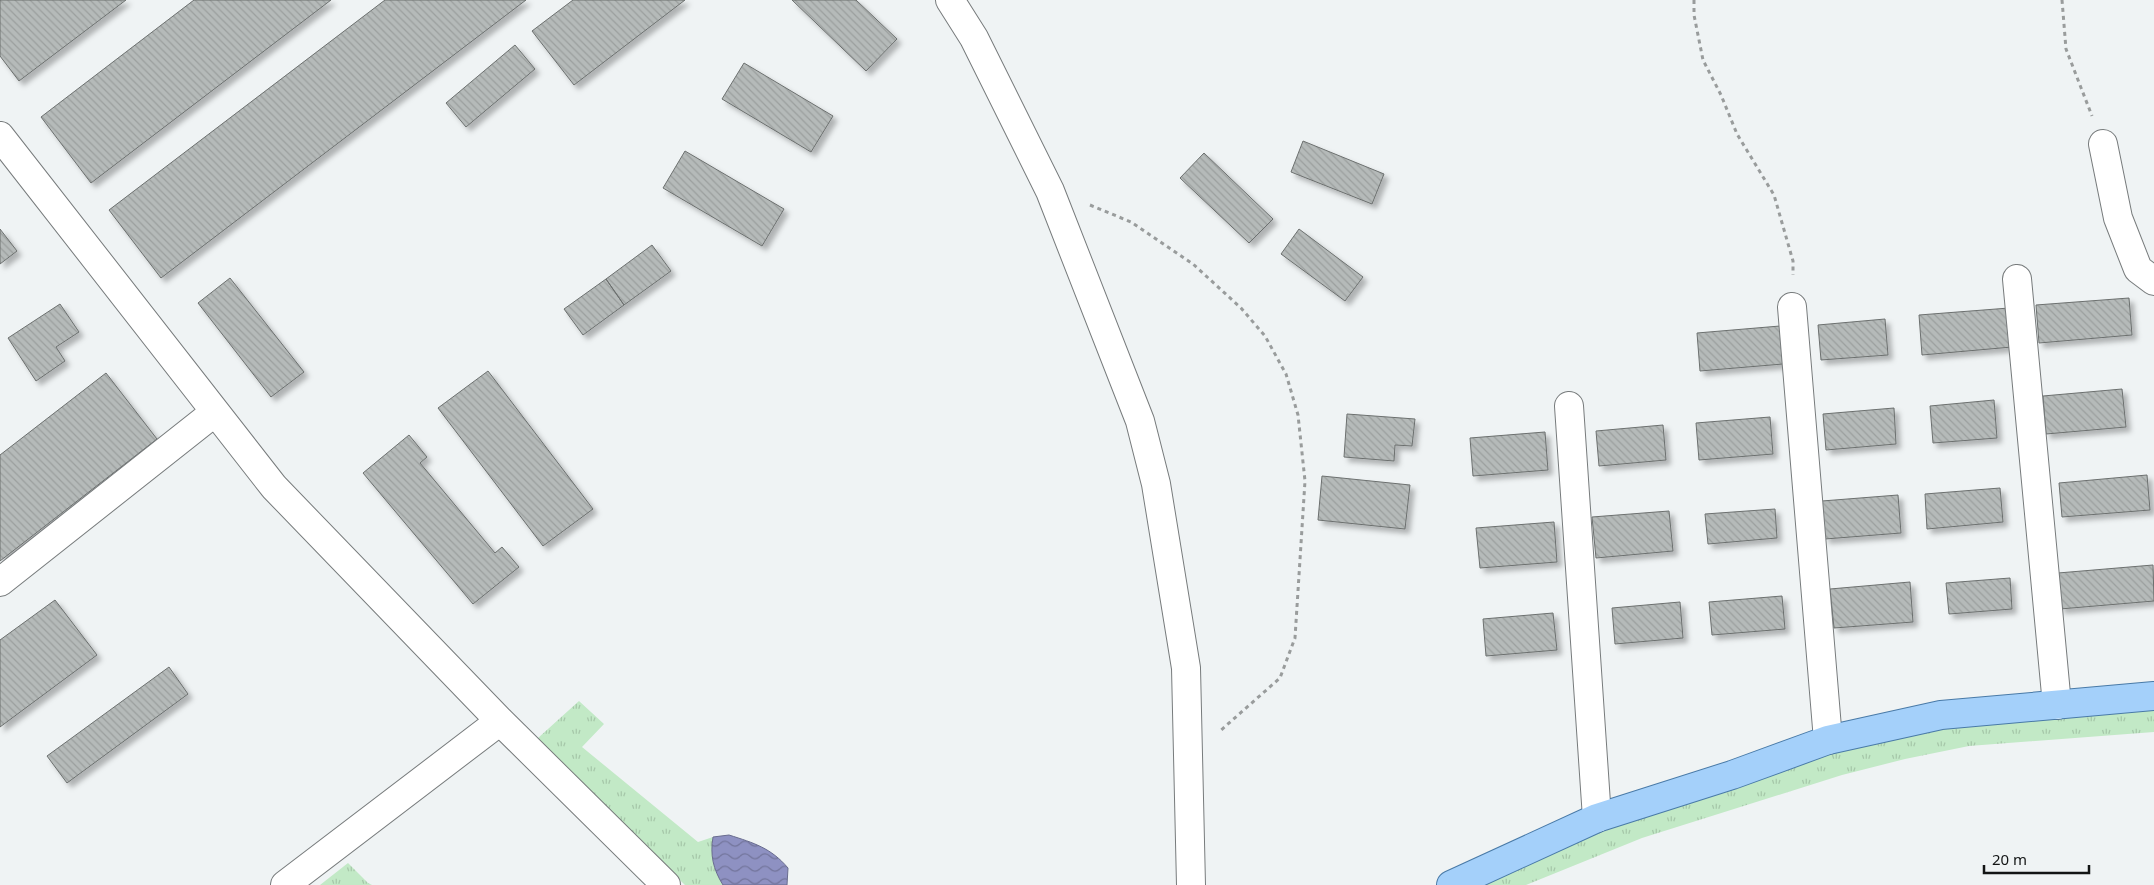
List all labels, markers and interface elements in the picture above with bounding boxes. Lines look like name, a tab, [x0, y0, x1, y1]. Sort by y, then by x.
scale bar	[1984, 842, 2089, 874]
text: 20 m	[1992, 849, 2027, 869]

